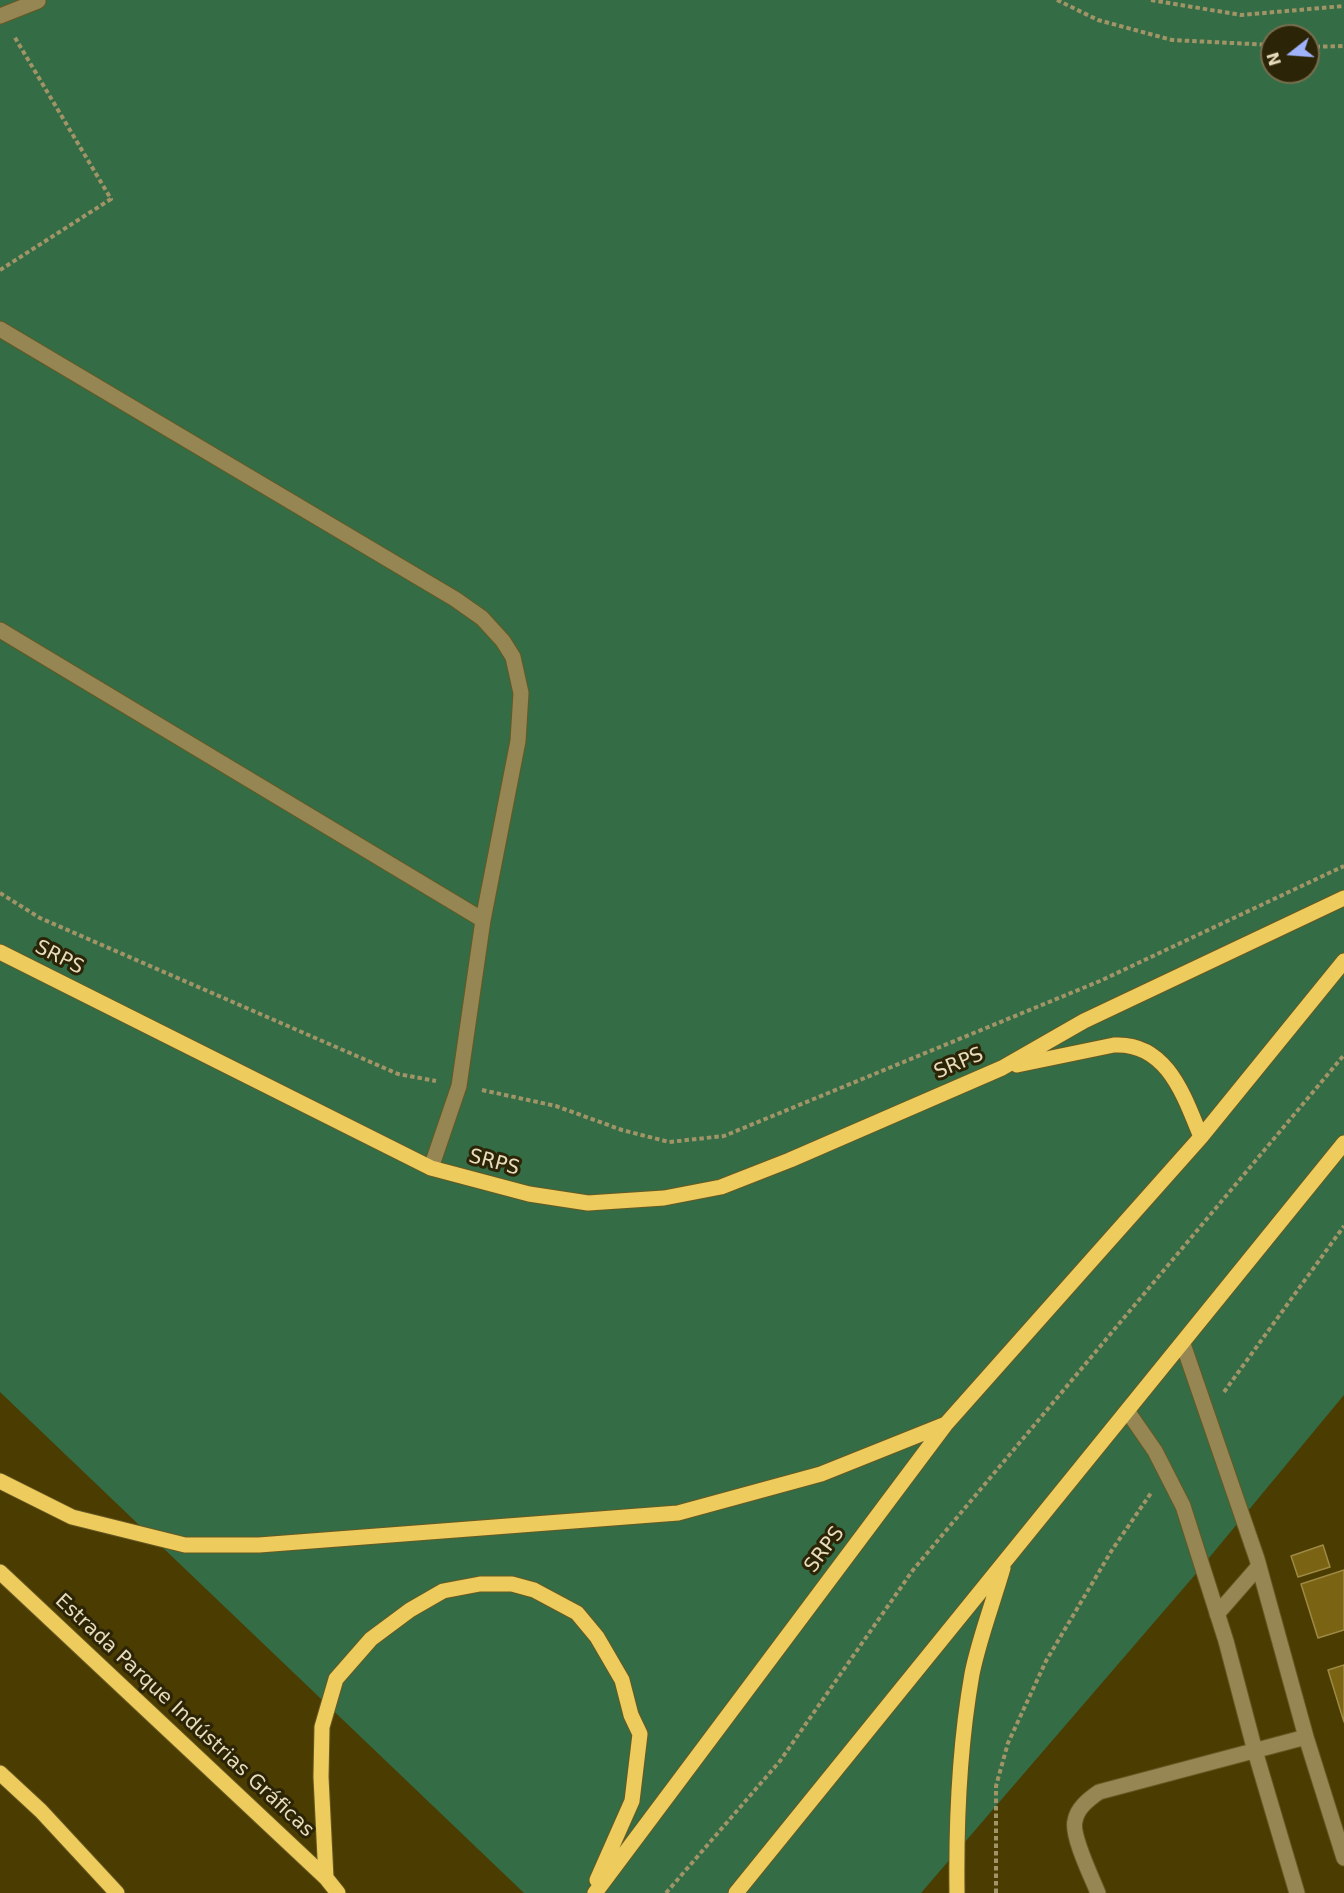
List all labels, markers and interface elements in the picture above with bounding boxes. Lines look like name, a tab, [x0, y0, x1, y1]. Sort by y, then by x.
north arrow	[1260, 24, 1320, 84]
text: N	[1263, 50, 1285, 68]
street label: SRPS	[31, 936, 87, 980]
street label: SRPS	[931, 1043, 987, 1085]
street label: SRPS	[466, 1145, 522, 1181]
street label: SRPS	[800, 1522, 850, 1578]
street label: Estrada Parque Indústrias Gráficas	[50, 1589, 318, 1843]

